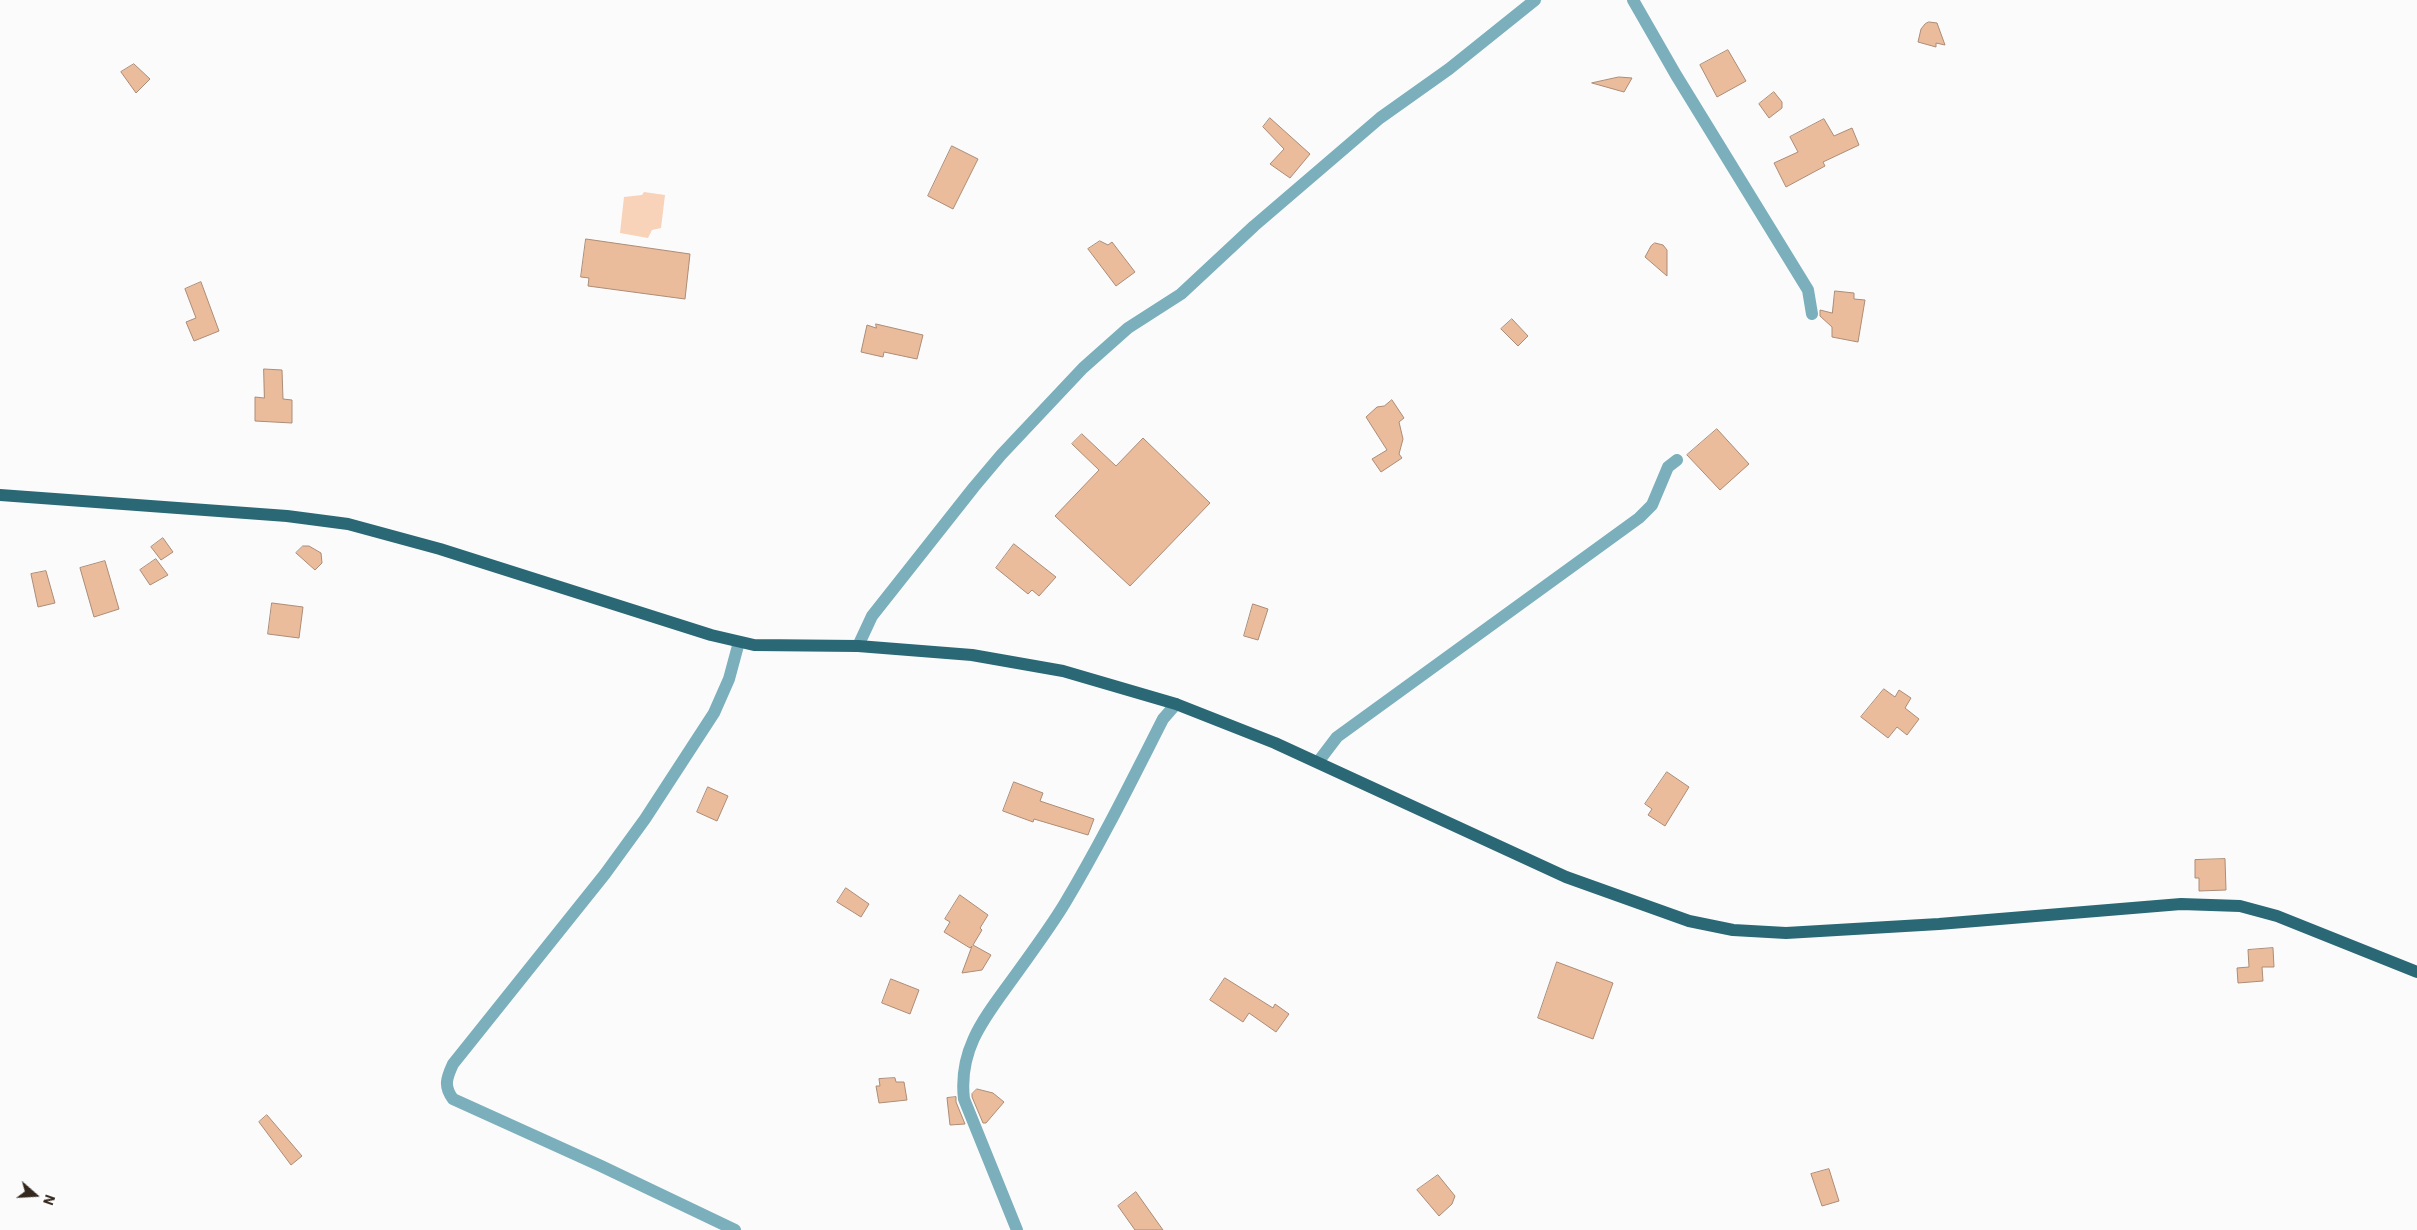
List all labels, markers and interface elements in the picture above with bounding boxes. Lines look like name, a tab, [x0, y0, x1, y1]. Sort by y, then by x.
north arrow	[10, 1170, 60, 1220]
text: N	[39, 1192, 59, 1208]

